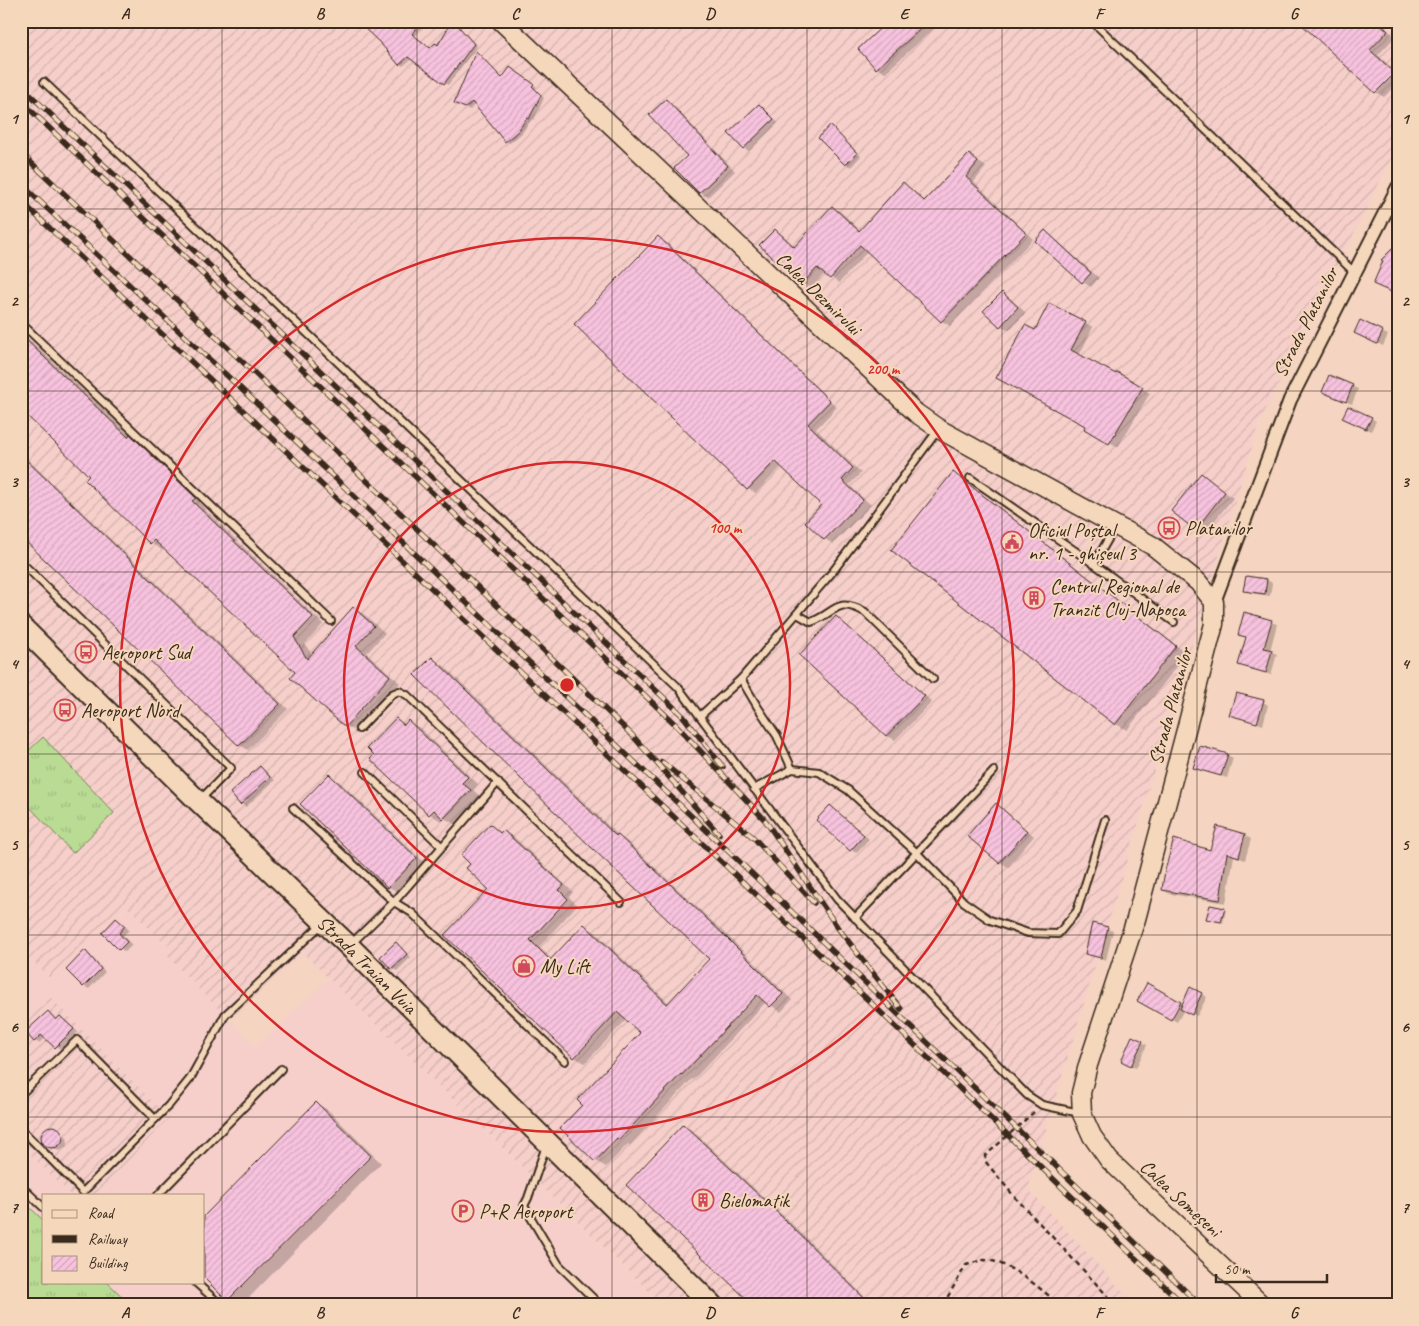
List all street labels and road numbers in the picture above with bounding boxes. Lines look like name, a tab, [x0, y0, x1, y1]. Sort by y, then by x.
street label: Calea Dezmirului	[771, 246, 868, 342]
street label: Strada Platanilor	[1267, 261, 1345, 381]
street label: Strada Platanilor	[1143, 643, 1199, 767]
street label: Strada Traian Vuia	[312, 910, 424, 1021]
street label: Calea Someșeni	[1135, 1154, 1228, 1244]

